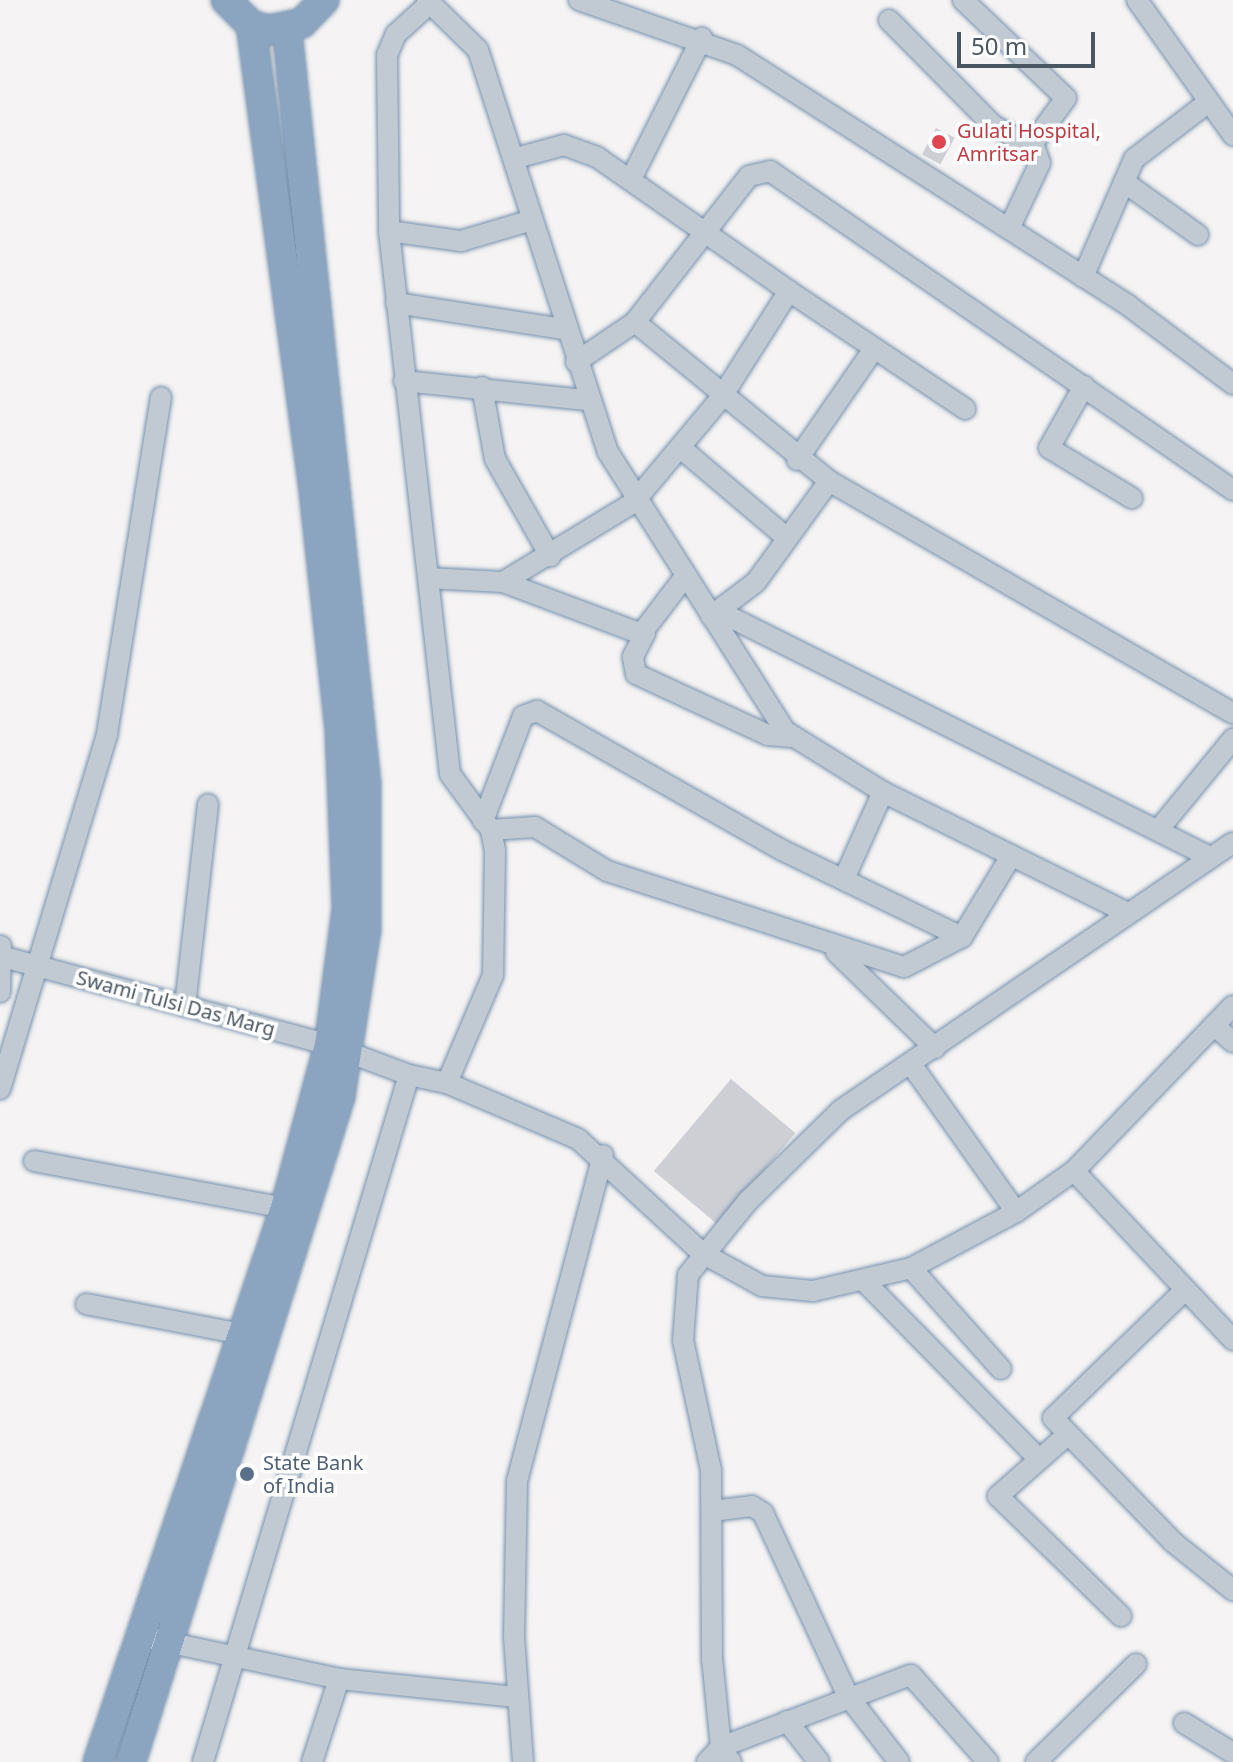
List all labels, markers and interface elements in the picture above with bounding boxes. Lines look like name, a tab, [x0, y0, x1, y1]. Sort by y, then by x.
scale bar	[961, 16, 1099, 66]
text: 50 m	[971, 29, 1027, 62]
place label: Gulati Hospital, Amritsar	[957, 118, 1101, 165]
marker: Gulati Hospital, Amritsar	[928, 131, 950, 153]
street label: Swami Tulsi Das Marg	[74, 965, 278, 1041]
place label: State Bank of India	[263, 1450, 363, 1497]
marker: State Bank of India	[238, 1465, 256, 1483]

